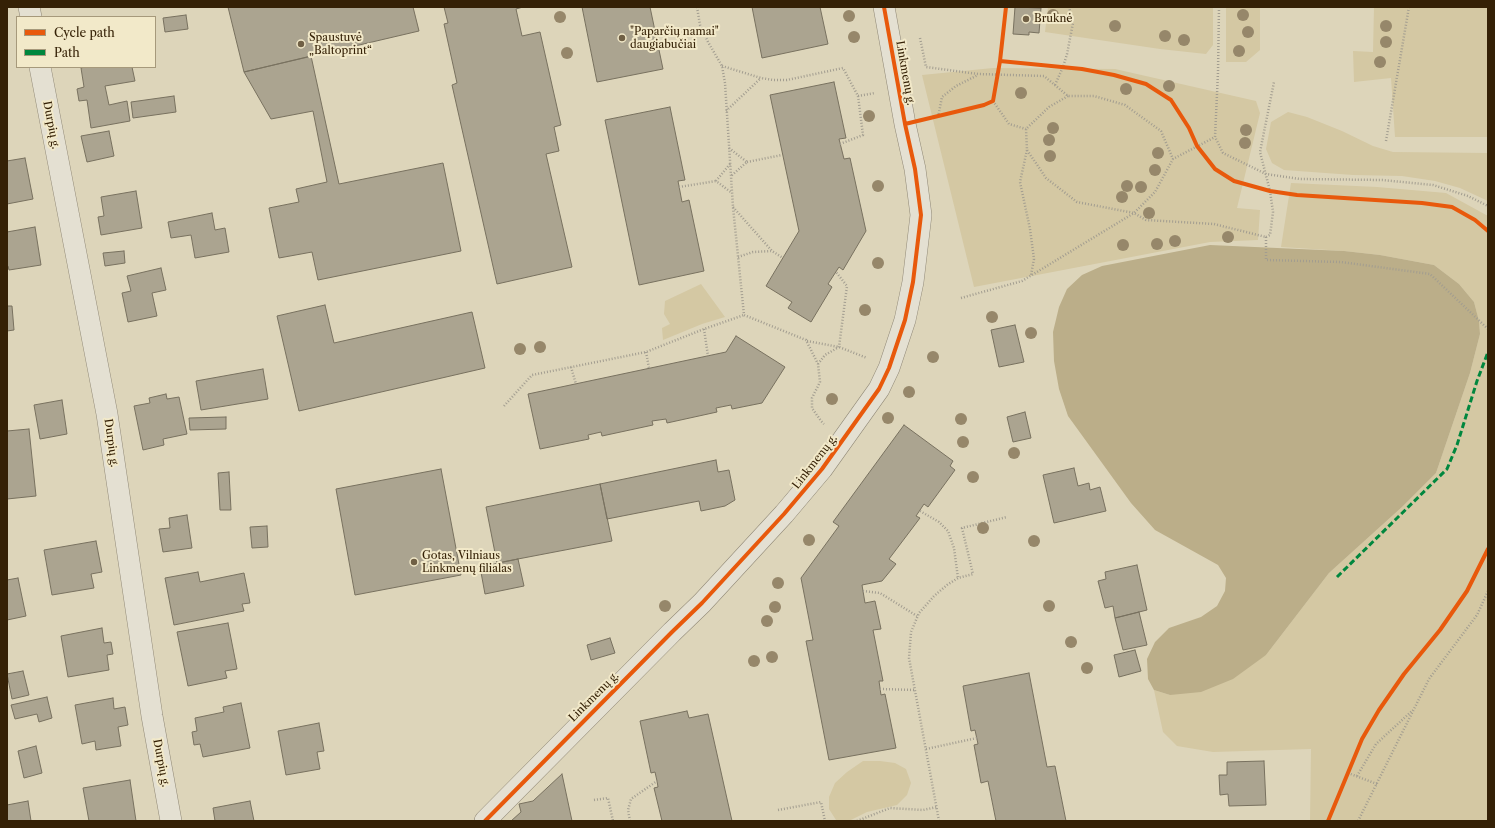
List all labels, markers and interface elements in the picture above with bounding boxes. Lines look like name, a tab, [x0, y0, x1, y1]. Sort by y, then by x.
place label: Bruknė	[1034, 12, 1072, 26]
marker: Bruknė	[1021, 14, 1031, 24]
legend	[16, 16, 156, 68]
text: Cycle path	[54, 25, 115, 40]
place label: "Paparčių namai" daugiabučiai	[630, 25, 719, 51]
place label: Spaustuvė „Baltoprint“	[309, 31, 372, 57]
marker: "Paparčių namai" daugiabučiai	[617, 33, 627, 43]
marker: Spaustuvė „Baltoprint“	[296, 39, 306, 49]
street label: Linkmenų g.	[893, 40, 917, 106]
text: Path	[54, 45, 80, 60]
street label: Durpių g.	[40, 100, 62, 150]
street label: Durpių g.	[101, 418, 121, 468]
street label: Linkmenų g.	[790, 432, 840, 492]
place label: Gotas, Vilniaus Linkmenų filialas	[422, 549, 512, 575]
marker: Gotas, Vilniaus Linkmenų filialas	[409, 557, 419, 567]
street label: Linkmenų g.	[566, 669, 622, 725]
street label: Durpių g.	[150, 738, 172, 788]

